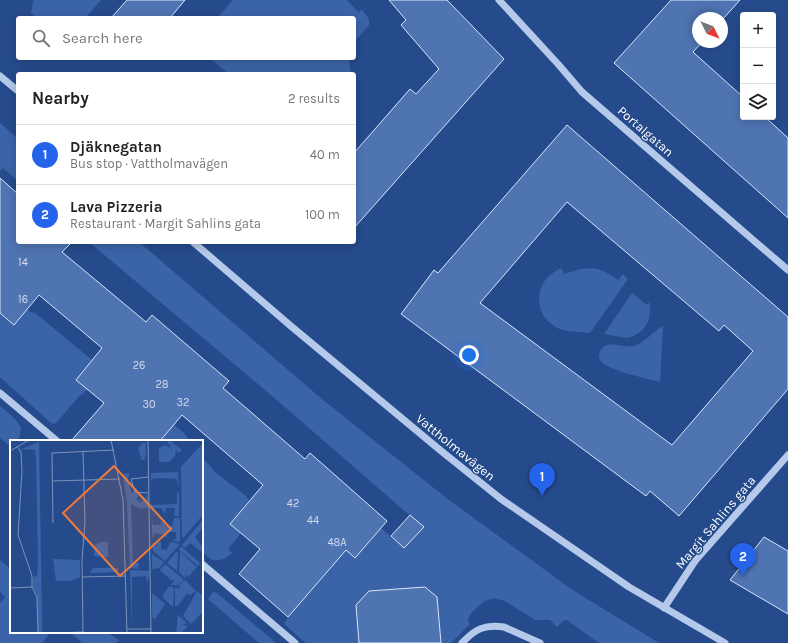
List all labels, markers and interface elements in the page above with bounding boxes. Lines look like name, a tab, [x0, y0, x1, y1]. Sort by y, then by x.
north arrow	[692, 12, 728, 48]
map controls	[740, 12, 776, 120]
button: +	[740, 12, 776, 48]
search box	[16, 16, 356, 60]
icon: search	[30, 27, 52, 49]
text: Search here	[62, 29, 143, 47]
button: −	[740, 48, 776, 84]
button: layers	[740, 84, 776, 120]
text: Nearby	[32, 88, 89, 108]
text: 2 results	[288, 91, 340, 106]
street label: Portalgatan	[615, 103, 677, 160]
text: Djäknegatan	[70, 138, 162, 156]
text: 1	[43, 147, 47, 162]
text: 40 m	[310, 147, 340, 162]
text: Bus stop · Vattholmavägen	[70, 156, 228, 171]
text: Lava Pizzeria	[70, 198, 163, 216]
text: 2	[41, 207, 49, 222]
text: 100 m	[305, 207, 340, 222]
text: Restaurant · Margit Sahlins gata	[70, 216, 261, 231]
house number: 14	[18, 256, 28, 269]
house number: 16	[18, 293, 28, 306]
your location	[459, 345, 479, 365]
house number: 26	[133, 359, 145, 372]
house number: 28	[155, 378, 169, 391]
house number: 32	[177, 396, 189, 409]
house number: 30	[142, 398, 156, 411]
street label: Vattholmavägen	[413, 411, 498, 484]
inset map	[10, 440, 203, 633]
pin: 1	[529, 463, 555, 496]
street label: Margit Sahlins gata	[672, 473, 759, 572]
house number: 42	[287, 497, 299, 510]
house number: 44	[307, 514, 319, 527]
house number: 48A	[327, 536, 347, 549]
pin: 2	[730, 543, 756, 576]

